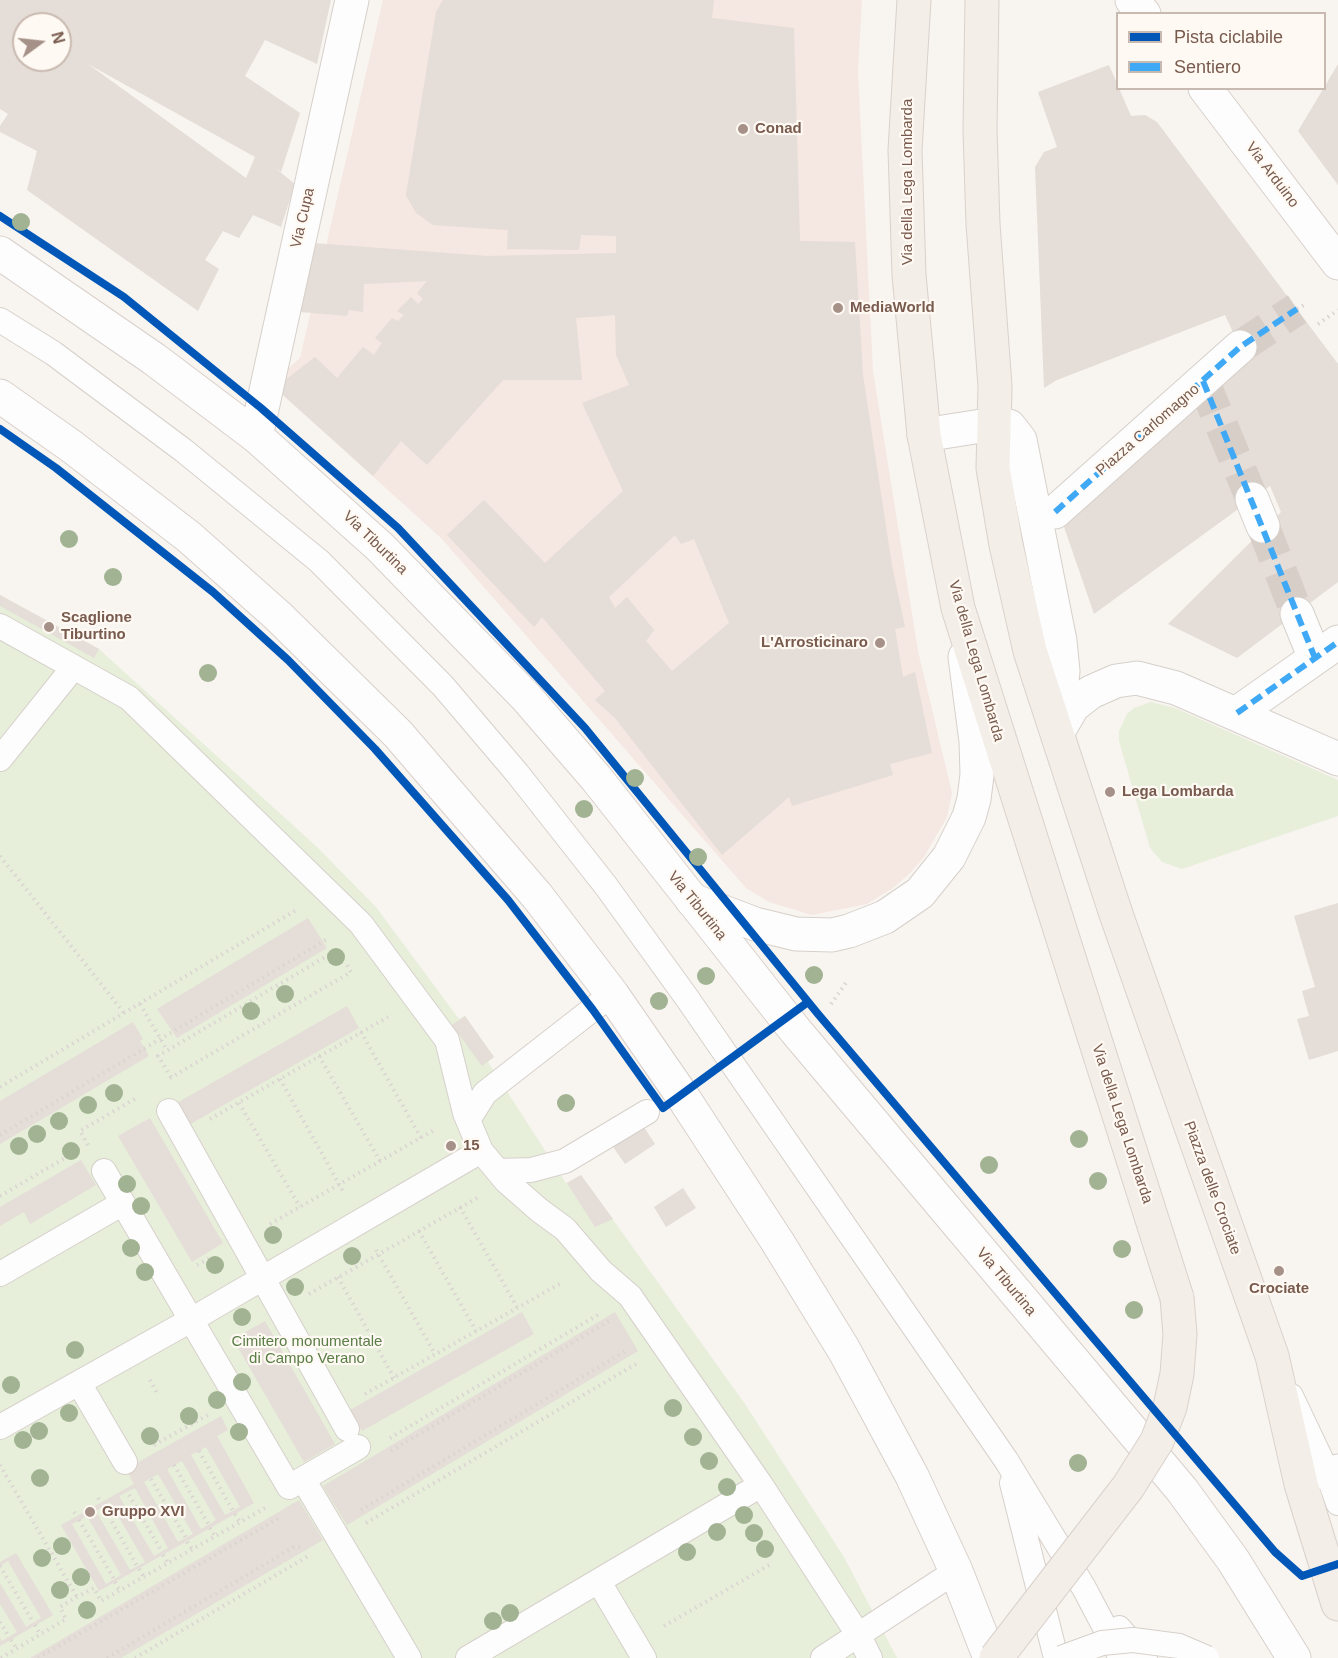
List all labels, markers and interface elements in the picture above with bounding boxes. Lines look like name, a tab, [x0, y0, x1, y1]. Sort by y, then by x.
north arrow	[12, 12, 72, 72]
legend	[1116, 12, 1326, 90]
text: Pista ciclabile	[1174, 27, 1283, 47]
text: N	[48, 30, 68, 46]
text: Sentiero	[1174, 57, 1241, 77]
street label: Via della Lega Lombarda	[899, 99, 917, 265]
place label: Conad	[755, 120, 802, 138]
marker: Conad	[736, 122, 750, 136]
street label: Via Arduino	[1242, 139, 1302, 211]
street label: Via Cupa	[287, 186, 319, 250]
place label: MediaWorld	[850, 299, 935, 317]
marker: MediaWorld	[831, 301, 845, 315]
street label: Piazza Carlomagno	[1093, 380, 1203, 480]
street label: Via Tiburtina	[339, 508, 411, 578]
street label: Via della Lega Lombarda	[944, 578, 1008, 744]
place label: Scaglione Tiburtino	[61, 609, 132, 644]
marker: Scaglione Tiburtino	[42, 620, 56, 634]
place label: L'Arrosticinaro	[761, 634, 868, 652]
marker: L'Arrosticinaro	[873, 636, 887, 650]
place label: Lega Lombarda	[1122, 783, 1234, 801]
marker: Lega Lombarda	[1103, 785, 1117, 799]
street label: Via Tiburtina	[664, 868, 730, 944]
street label: Via della Lega Lombarda	[1088, 1042, 1156, 1206]
street label: Piazza delle Crociate	[1179, 1119, 1245, 1257]
place label: 15	[463, 1137, 480, 1155]
marker: 15	[444, 1139, 458, 1153]
street label: Via Tiburtina	[972, 1244, 1040, 1320]
marker: Crociate	[1272, 1264, 1286, 1278]
place label: Crociate	[1249, 1280, 1309, 1298]
park label: Cimitero monumentale di Campo Verano	[232, 1333, 382, 1368]
place label: Gruppo XVI	[102, 1503, 184, 1521]
marker: Gruppo XVI	[83, 1505, 97, 1519]

